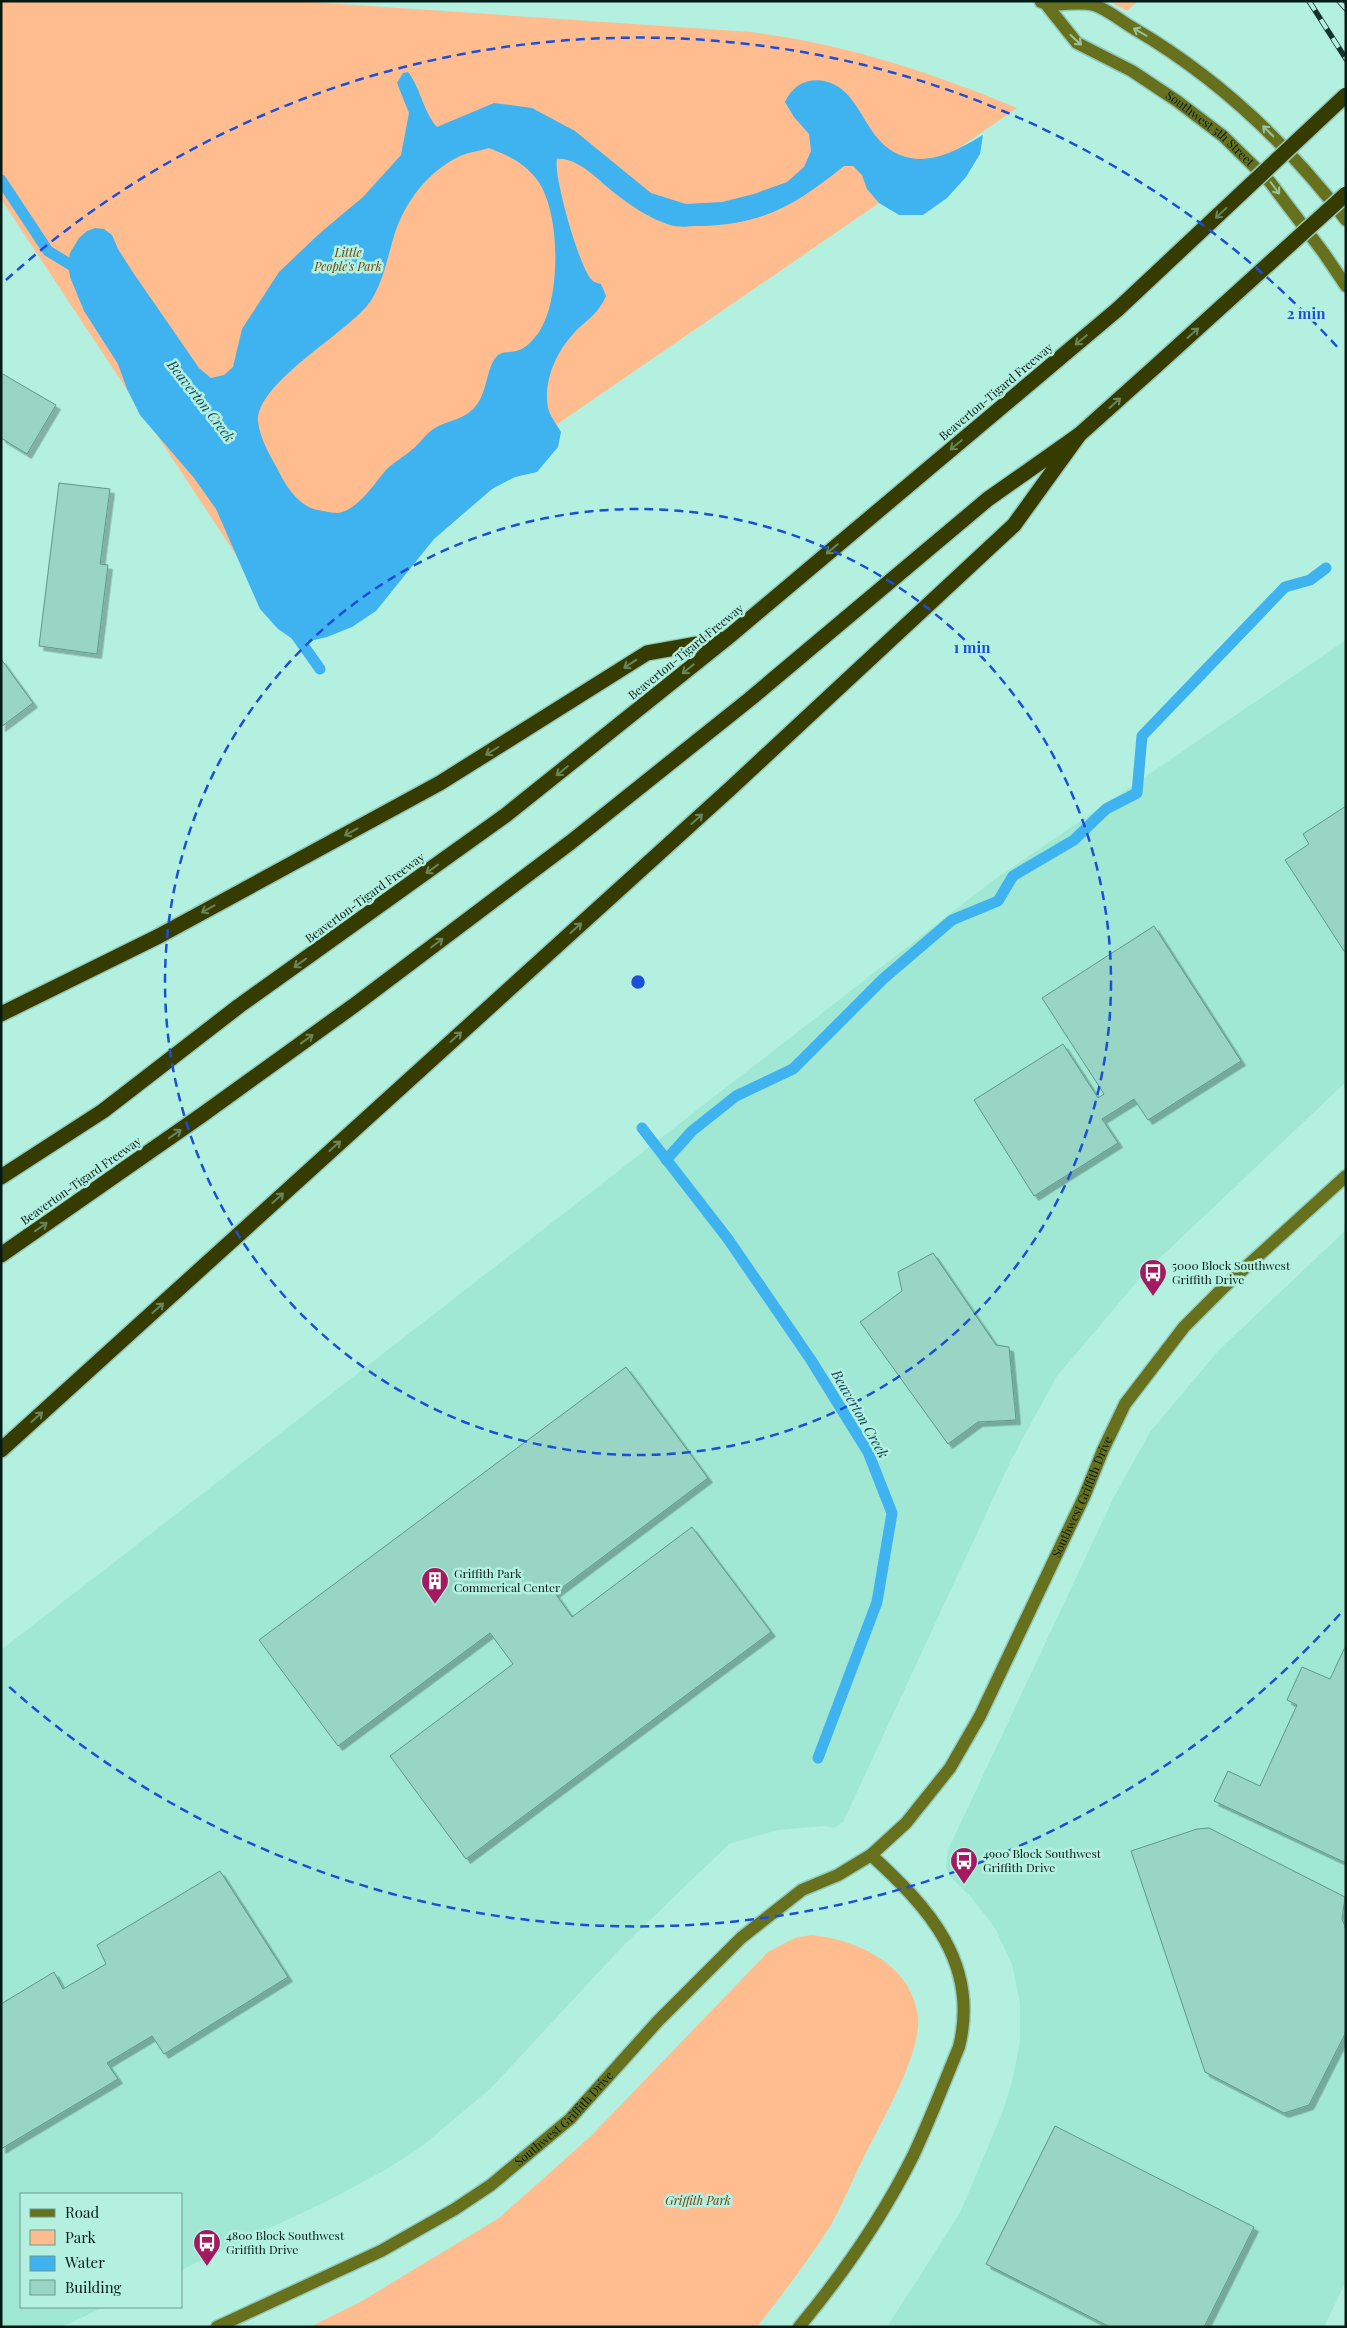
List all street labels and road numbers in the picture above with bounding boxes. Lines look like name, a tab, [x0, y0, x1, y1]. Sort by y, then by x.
street label: Southwest 5th Street	[1163, 87, 1259, 170]
street label: Beaverton-Tigard Freeway	[935, 339, 1056, 444]
street label: Beaverton-Tigard Freeway	[624, 600, 746, 703]
street label: Beaverton-Tigard Freeway	[302, 848, 427, 946]
street label: Beaverton-Tigard Freeway	[17, 1132, 144, 1228]
street label: Southwest Griffith Drive	[1047, 1433, 1115, 1560]
street label: Southwest Griffith Drive	[511, 2067, 616, 2169]

